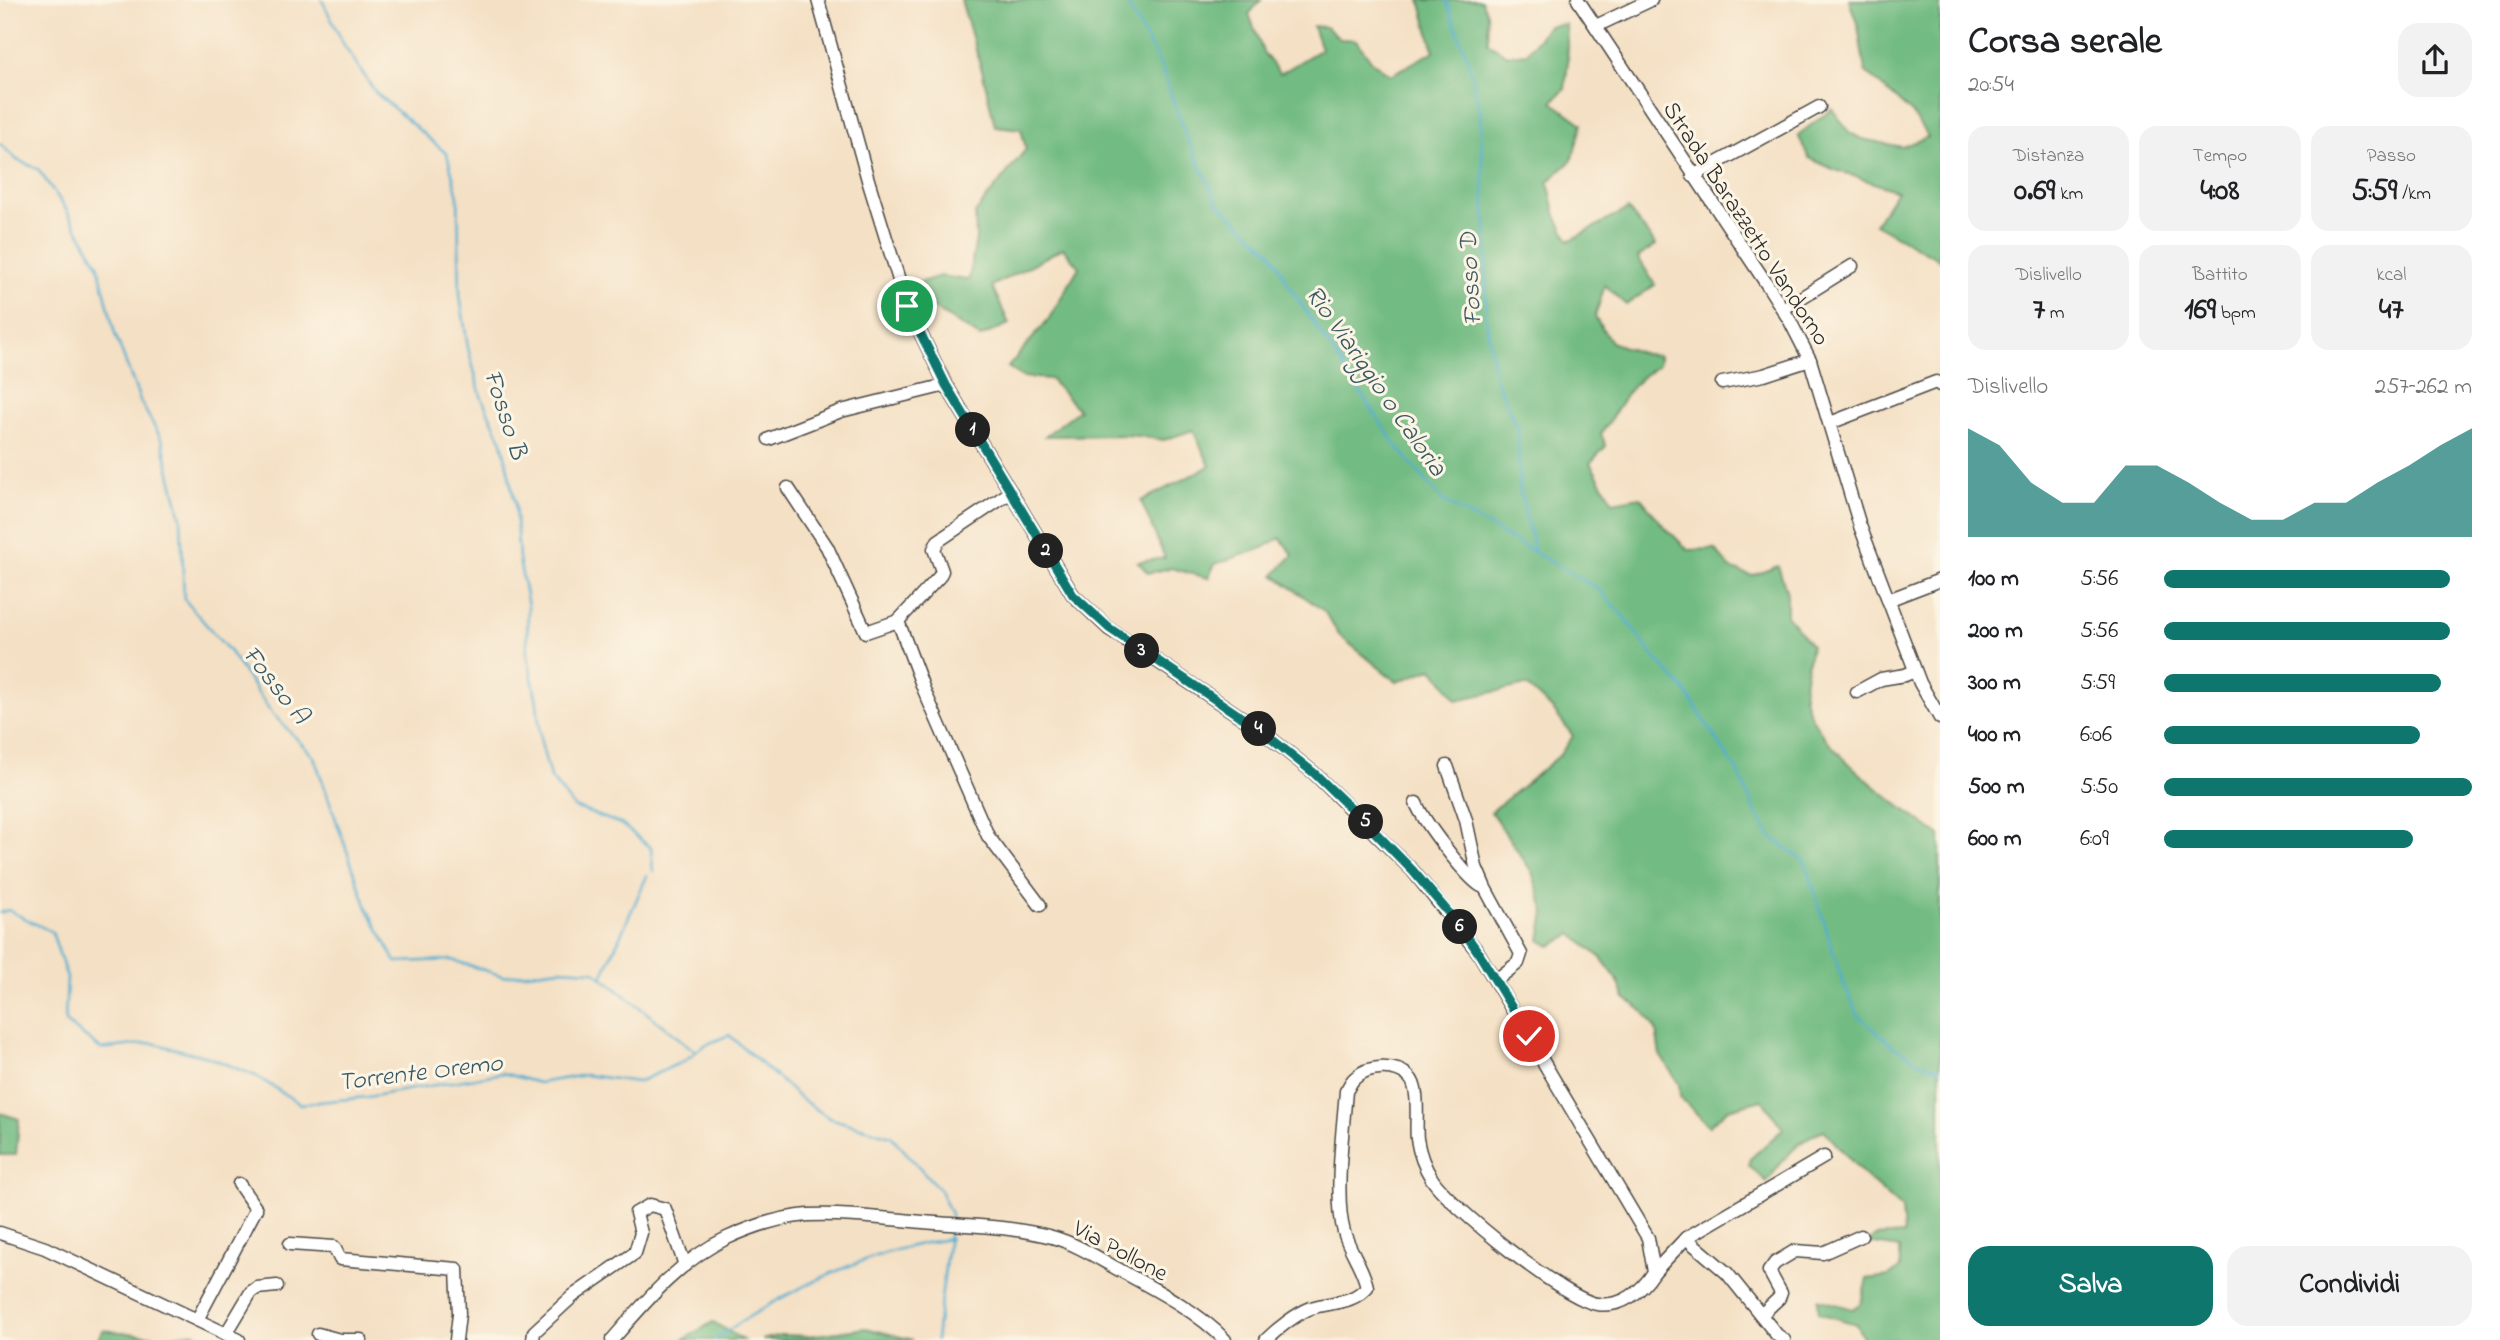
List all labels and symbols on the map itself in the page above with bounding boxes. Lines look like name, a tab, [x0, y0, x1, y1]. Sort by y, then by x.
street label: Strada Barazzetto Vandorno	[1653, 95, 1837, 353]
water label: Fosso D	[1451, 230, 1493, 327]
pin	[877, 276, 937, 336]
water label: Rio Viariggio o Caloria	[1294, 279, 1455, 486]
water label: Fosso B	[472, 365, 537, 466]
pin: 1	[956, 412, 990, 448]
pin: 2	[1028, 534, 1064, 568]
pin: 3	[1124, 634, 1160, 668]
water label: Fosso A	[232, 638, 319, 735]
pin: 4	[1242, 712, 1276, 746]
pin: 5	[1348, 804, 1384, 840]
pin: 6	[1442, 909, 1478, 944]
pin	[1499, 1006, 1559, 1066]
water label: Torrente Oremo	[336, 1045, 506, 1103]
street label: Via Pollone	[1065, 1212, 1174, 1292]

